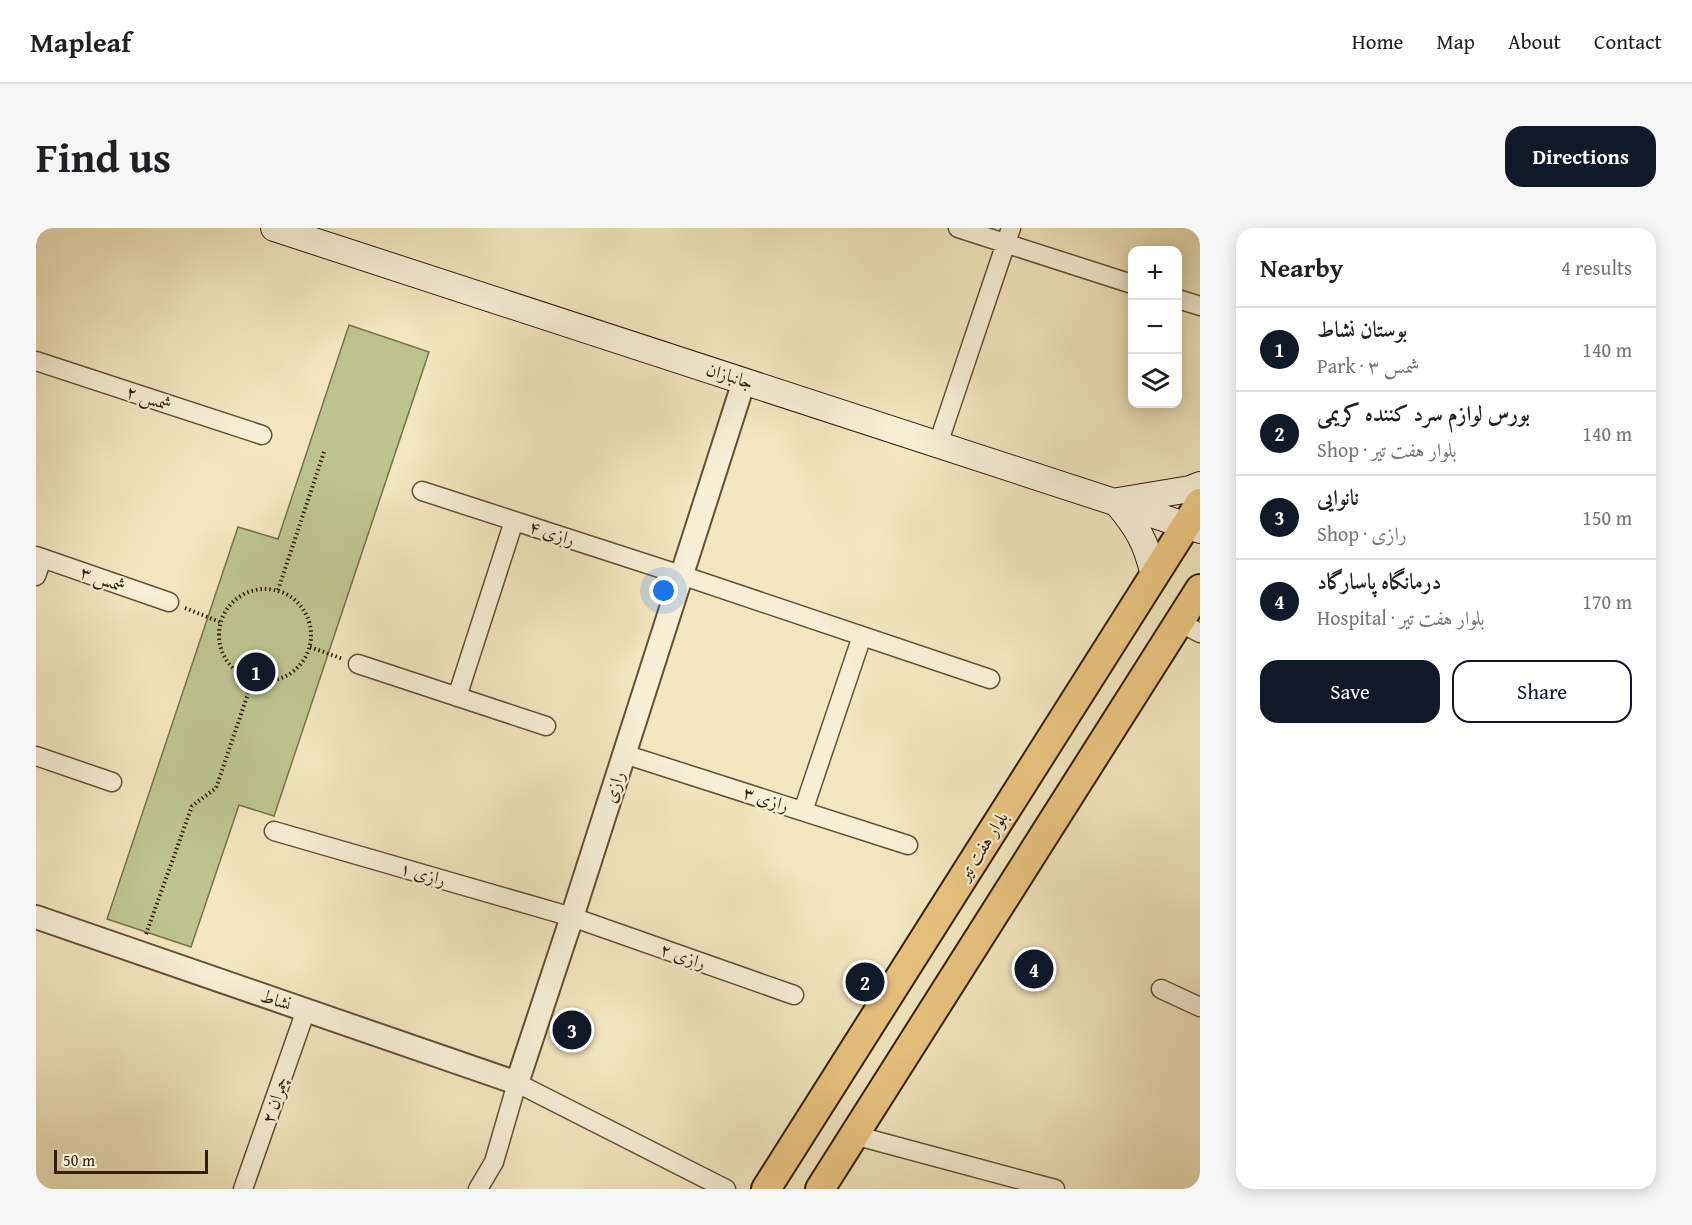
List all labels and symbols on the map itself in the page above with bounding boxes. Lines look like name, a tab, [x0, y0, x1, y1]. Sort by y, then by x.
street label: جانبازان	[703, 355, 757, 396]
street label: شمس ۲	[123, 378, 175, 418]
street label: رازی ۴	[526, 512, 578, 553]
street label: شمس ۳	[77, 558, 130, 599]
your location	[649, 576, 678, 605]
pin: 1	[236, 650, 276, 694]
street label: رازی	[596, 767, 631, 806]
street label: رازی ۳	[740, 778, 792, 819]
street label: بلوار هفت تیر	[950, 806, 1014, 887]
street label: رازی ۱	[397, 854, 449, 893]
street label: رازی ۲	[657, 935, 710, 976]
pin: 4	[1014, 946, 1054, 992]
pin: 2	[846, 960, 884, 1005]
street label: نشاط	[257, 982, 295, 1017]
pin: 3	[552, 1008, 592, 1052]
street label: چمران ۲	[254, 1073, 295, 1127]
scale bar	[54, 1147, 208, 1174]

